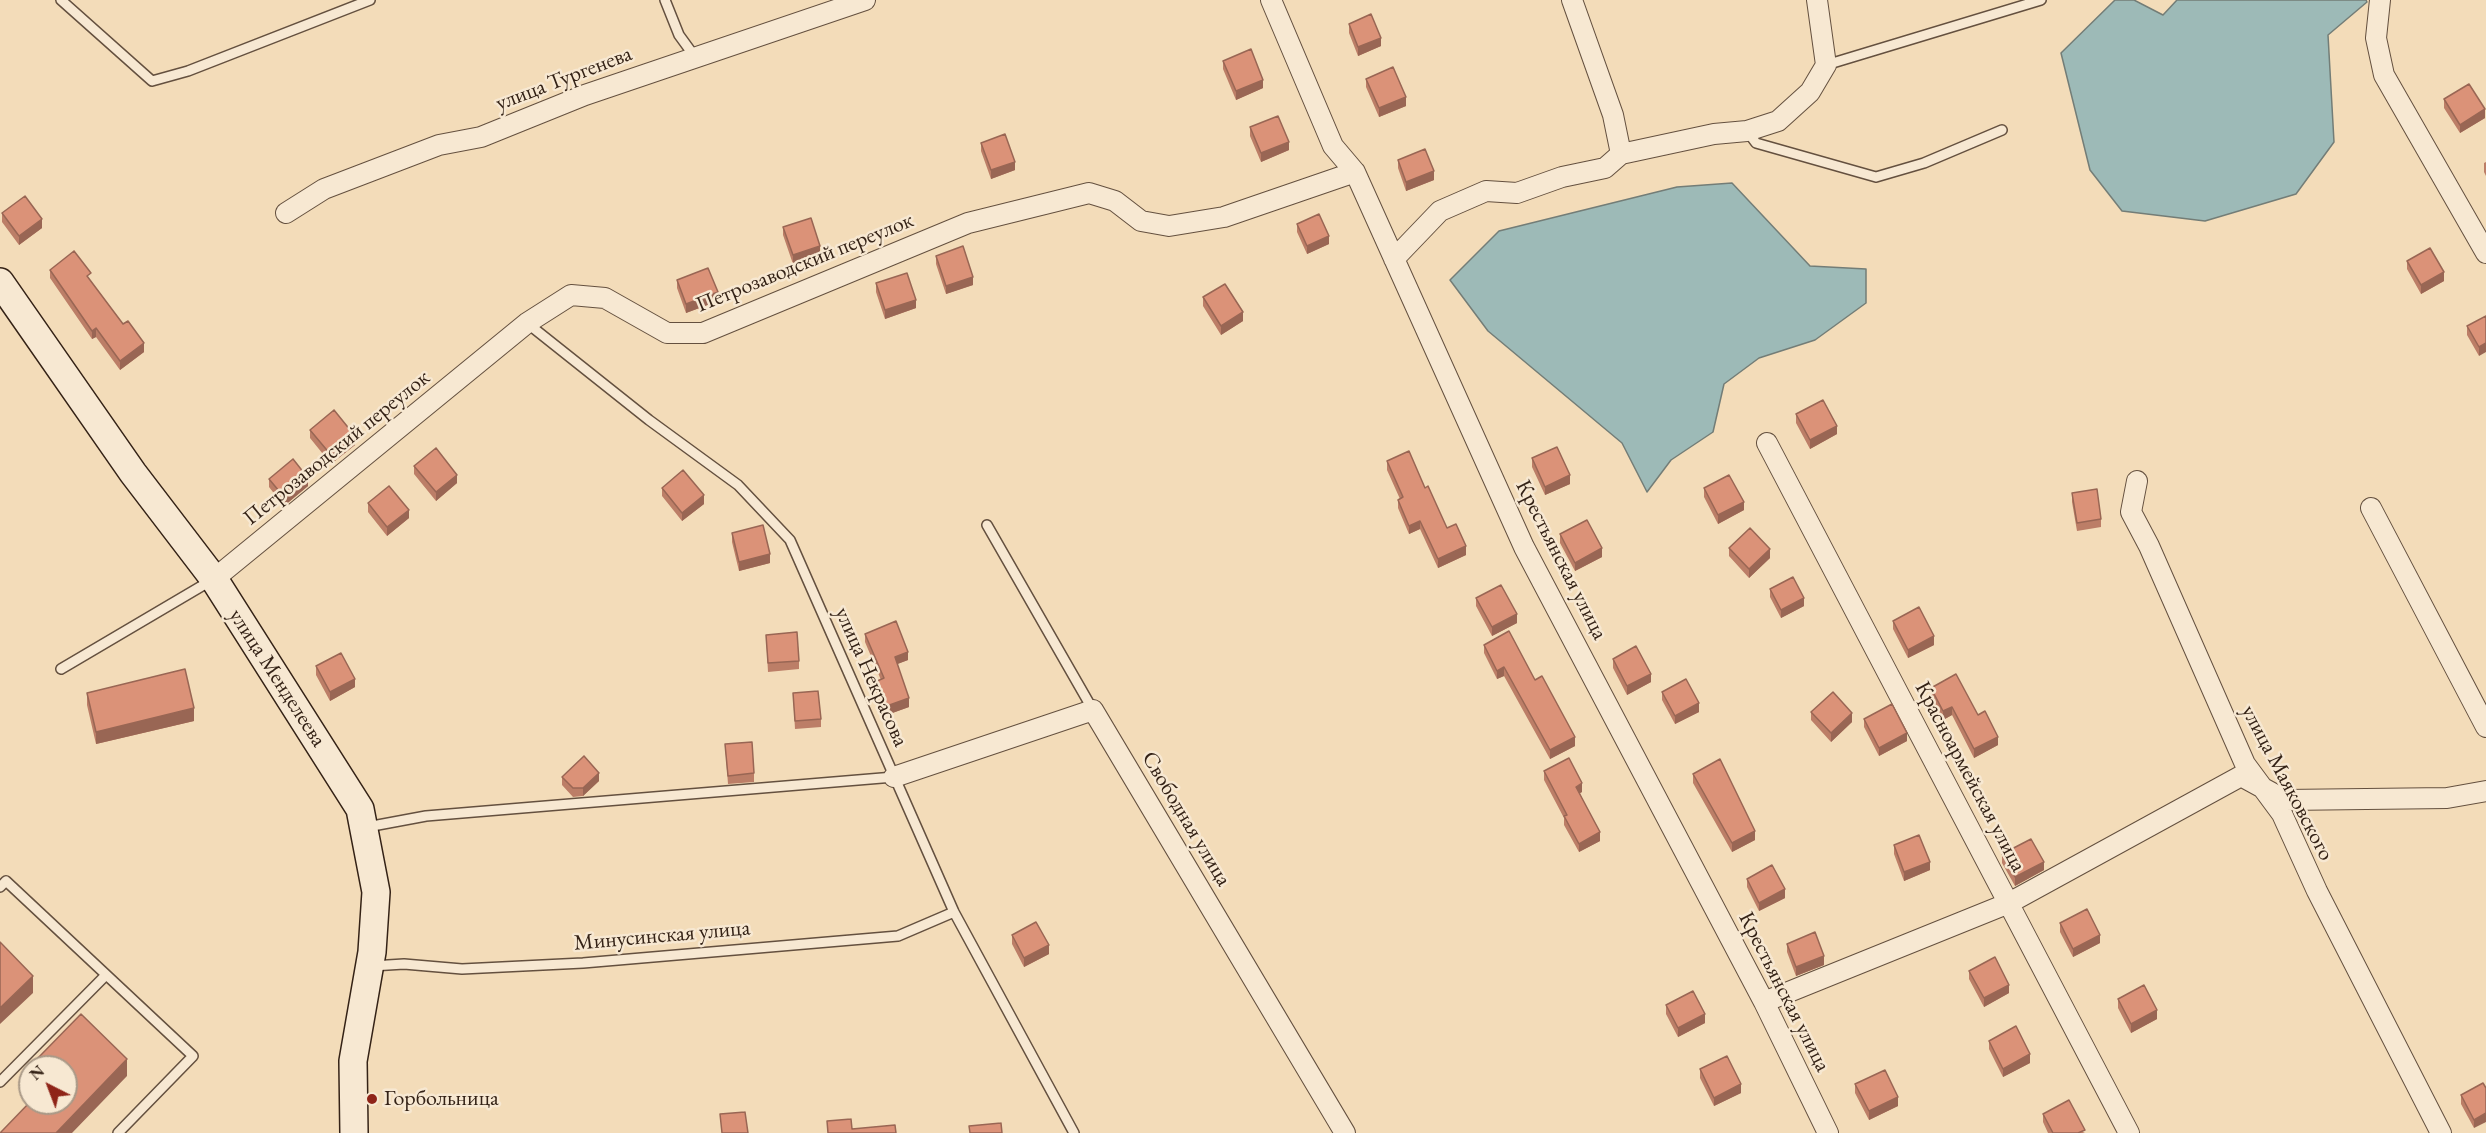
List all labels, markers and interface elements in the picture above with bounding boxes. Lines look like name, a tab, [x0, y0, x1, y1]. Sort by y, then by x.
street label: улица Тургенева	[492, 41, 636, 117]
street label: Петрозаводский переулок	[692, 207, 918, 319]
street label: Петрозаводский переулок	[238, 365, 436, 531]
street label: Крестьянская улица	[1509, 476, 1613, 644]
street label: улица Некрасова	[828, 603, 914, 751]
street label: улица Менделеева	[223, 604, 331, 752]
street label: Красноармейская улица	[1909, 677, 2031, 877]
street label: улица Маяковского	[2235, 701, 2339, 865]
street label: Свободная улица	[1135, 747, 1237, 891]
street label: Крестьянская улица	[1732, 908, 1836, 1076]
street label: Минусинская улица	[573, 915, 751, 957]
north arrow	[18, 1055, 78, 1115]
text: N	[25, 1061, 49, 1085]
place label: Горбольница	[384, 1086, 499, 1112]
marker: Горбольница	[365, 1092, 379, 1106]

